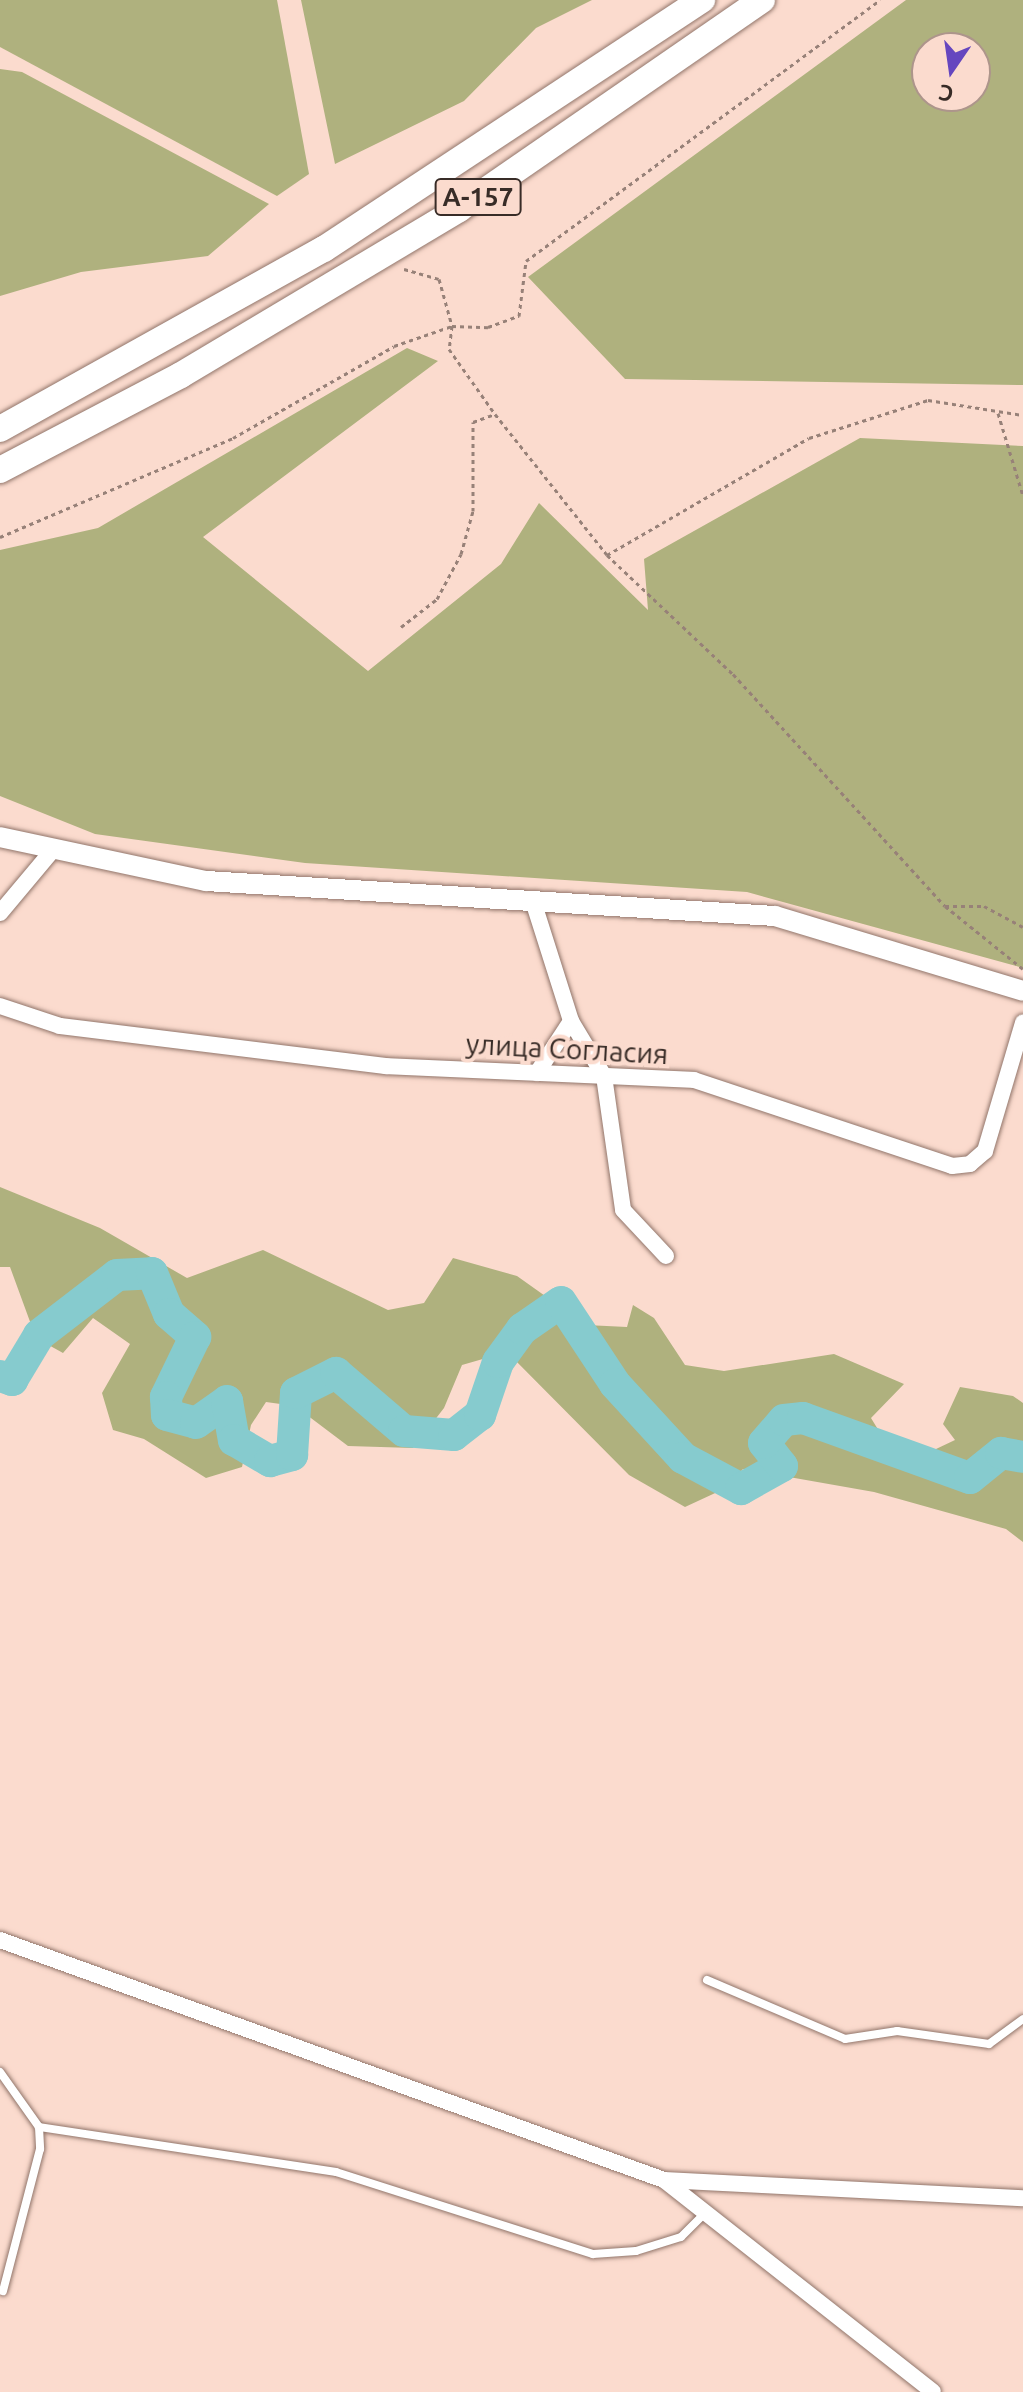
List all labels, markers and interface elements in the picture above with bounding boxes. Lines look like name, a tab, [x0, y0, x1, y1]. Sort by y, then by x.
north arrow	[911, 32, 991, 112]
text: С	[936, 80, 956, 108]
road number: А-157	[434, 175, 522, 219]
street label: улица Согласия	[465, 1027, 669, 1071]

